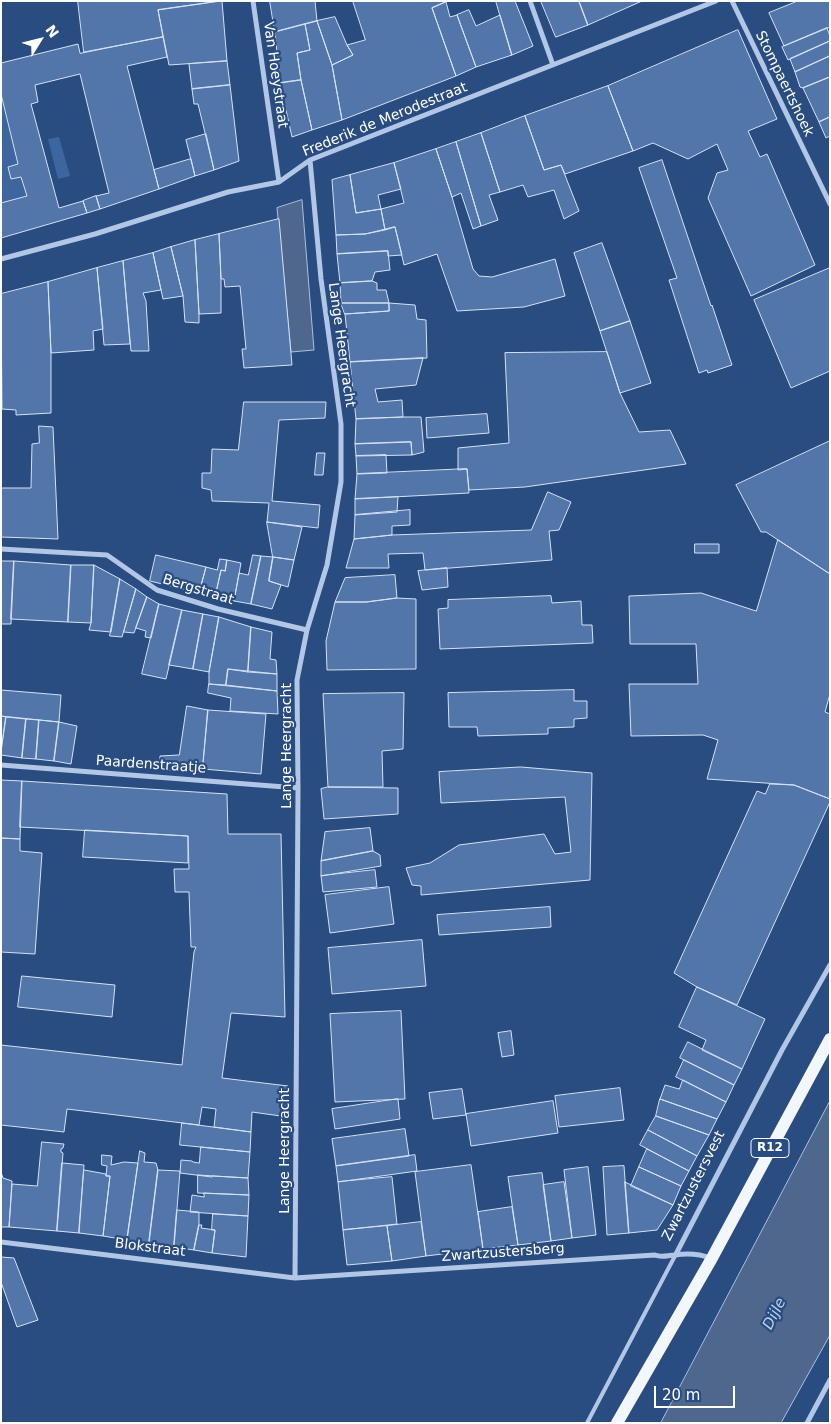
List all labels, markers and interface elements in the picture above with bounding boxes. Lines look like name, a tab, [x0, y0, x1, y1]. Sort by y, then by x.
north arrow	[15, 15, 65, 65]
street label: Van Hoeystraat	[259, 21, 291, 129]
text: N	[42, 22, 62, 41]
street label: Stompaertshoek	[751, 28, 817, 140]
street label: Frederik de Merodestraat	[300, 79, 470, 161]
street label: Lange Heergracht	[324, 282, 358, 408]
street label: Bergstraat	[160, 571, 236, 609]
street label: Lange Heergracht	[279, 683, 295, 809]
street label: Paardenstraatje	[95, 753, 207, 777]
street label: Lange Heergracht	[277, 1088, 293, 1214]
street label: Zwartzustersvest	[659, 1128, 729, 1244]
road number: R12	[751, 1138, 789, 1158]
street label: Blokstraat	[114, 1235, 186, 1261]
street label: Zwartzustersberg	[441, 1240, 565, 1266]
water label: Dijle	[759, 1295, 791, 1333]
scale bar	[656, 1376, 737, 1408]
text: 20 m	[662, 1386, 700, 1404]

